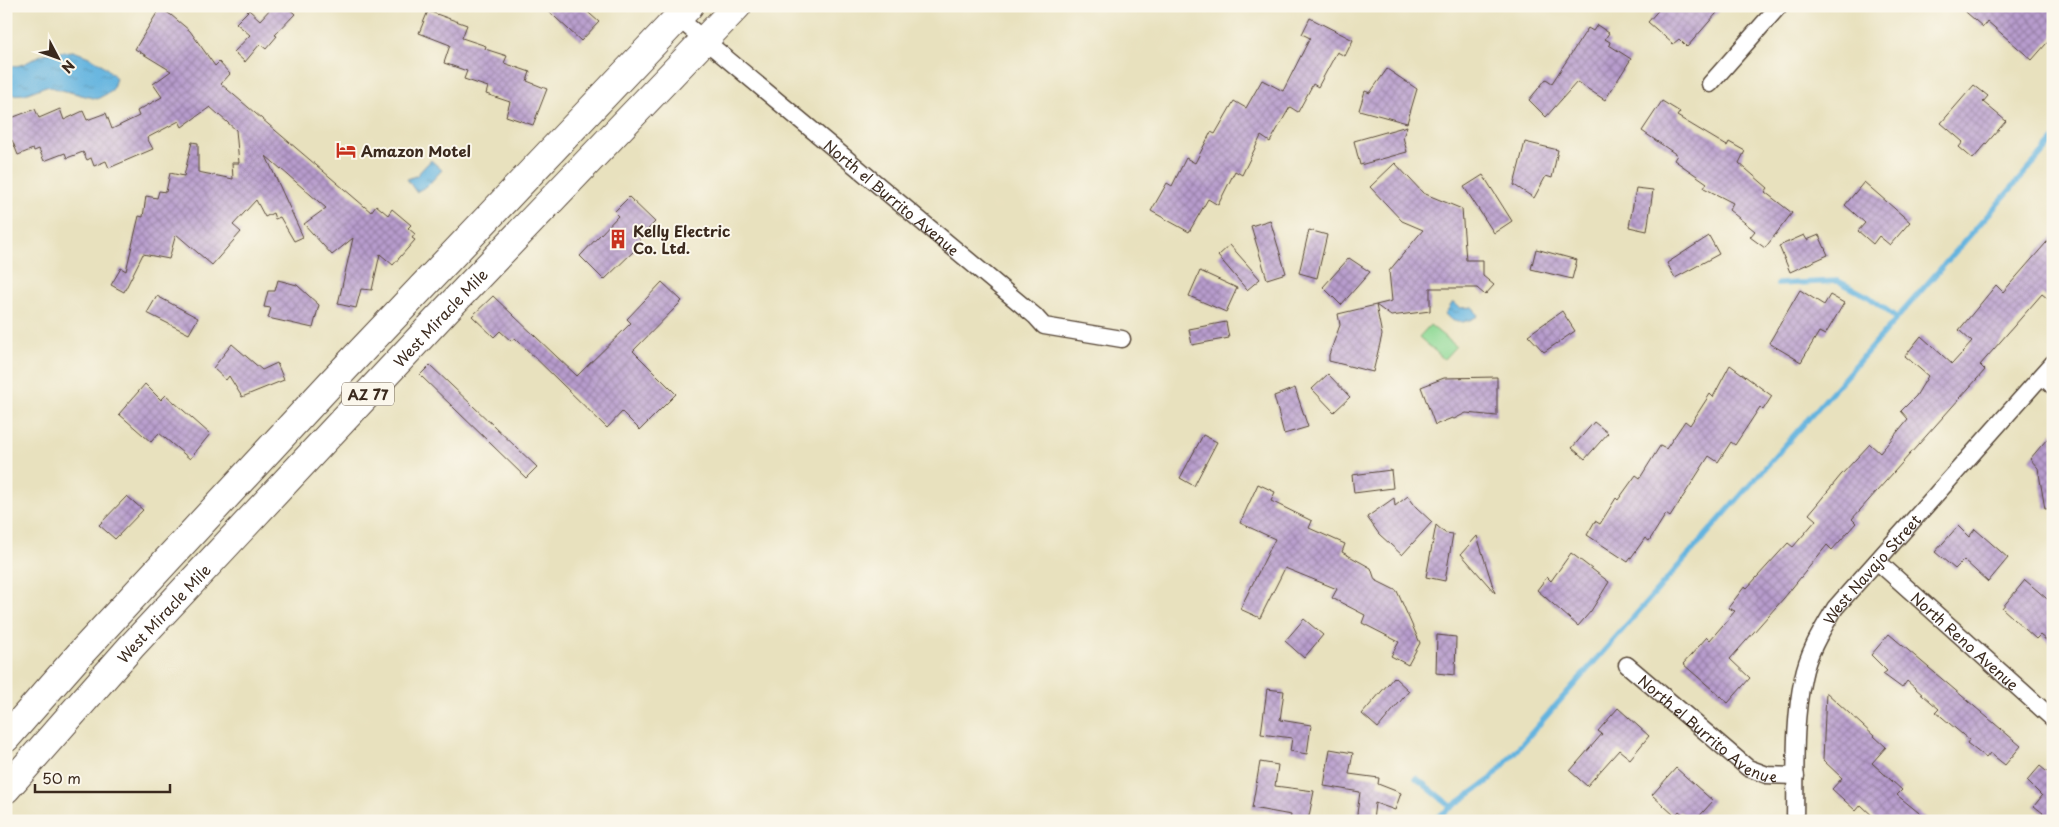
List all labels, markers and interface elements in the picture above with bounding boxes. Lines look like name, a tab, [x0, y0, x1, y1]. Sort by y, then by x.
north arrow	[32, 32, 82, 82]
text: N	[57, 56, 80, 78]
street label: North el Burrito Avenue	[819, 133, 965, 260]
hotel icon: Amazon Motel	[335, 139, 357, 161]
place label: Amazon Motel	[361, 139, 471, 162]
place label: Kelly Electric Co. Ltd.	[633, 219, 730, 259]
building icon: Kelly Electric Co. Ltd.	[607, 228, 629, 250]
street label: West Miracle Mile	[387, 263, 492, 372]
road number: AZ 77	[342, 382, 394, 406]
street label: West Navajo Street	[1817, 508, 1925, 628]
street label: West Miracle Mile	[111, 558, 215, 668]
street label: North Reno Avenue	[1906, 586, 2025, 695]
street label: North el Burrito Avenue	[1634, 668, 1777, 787]
scale bar	[35, 762, 170, 794]
text: 50 m	[42, 766, 81, 789]

